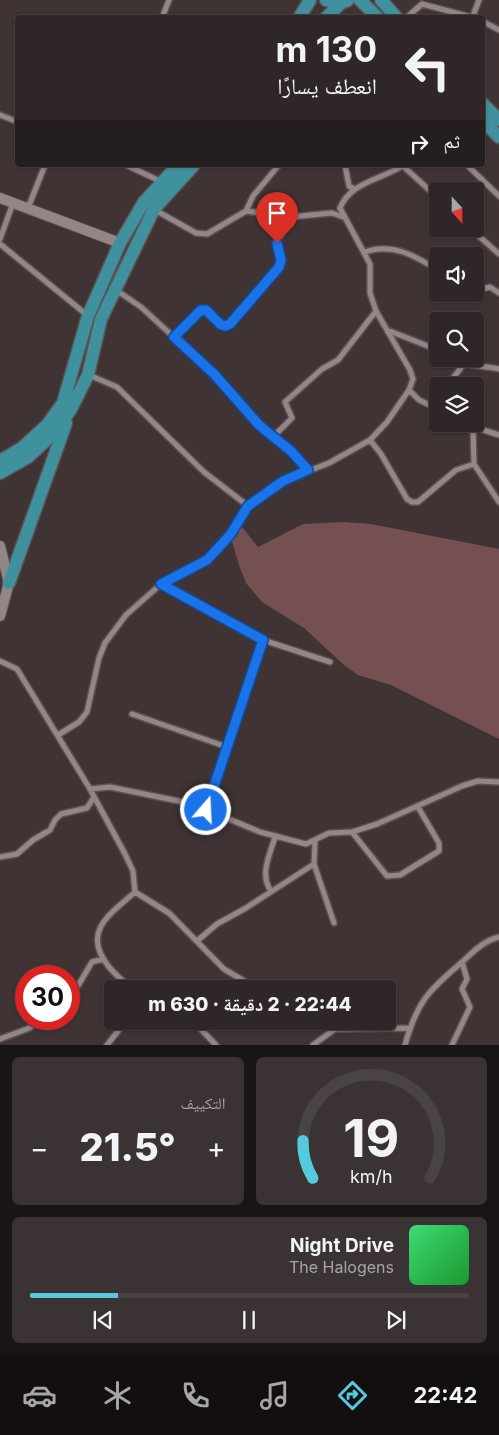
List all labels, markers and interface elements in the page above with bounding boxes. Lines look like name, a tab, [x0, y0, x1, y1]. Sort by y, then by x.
text: 130 m	[275, 28, 377, 70]
icon: left	[395, 35, 460, 100]
text: انعطف يسارًا	[277, 73, 377, 99]
icon: right	[405, 130, 433, 158]
text: ثم	[443, 130, 460, 153]
north arrow	[429, 182, 484, 238]
map controls	[429, 182, 484, 432]
pin	[256, 192, 298, 243]
icon: arrive	[263, 199, 291, 227]
button: sound	[429, 247, 484, 302]
button: search	[429, 312, 484, 367]
button: layers	[429, 377, 484, 432]
position arrow	[179, 783, 231, 835]
speed limit sign: 30	[15, 965, 80, 1030]
text: 22:44 · 2 دقيقة · 630 m	[148, 993, 352, 1016]
text: التكييف	[181, 1093, 226, 1113]
text: 19	[343, 1107, 399, 1170]
text: 21.5°	[80, 1124, 176, 1170]
text: −	[30, 1131, 49, 1165]
text: +	[207, 1131, 226, 1165]
text: km/h	[350, 1166, 392, 1187]
text: Night Drive	[290, 1234, 394, 1257]
text: The Halogens	[289, 1257, 394, 1277]
icon: previous	[89, 1306, 117, 1334]
icon: pause	[235, 1306, 263, 1334]
icon: next	[382, 1306, 410, 1334]
icon: car	[22, 1378, 57, 1413]
icon: climate	[100, 1378, 135, 1413]
icon: phone	[178, 1378, 213, 1413]
icon: music	[257, 1378, 292, 1413]
icon: directions	[335, 1378, 370, 1413]
text: 22:42	[414, 1382, 477, 1408]

